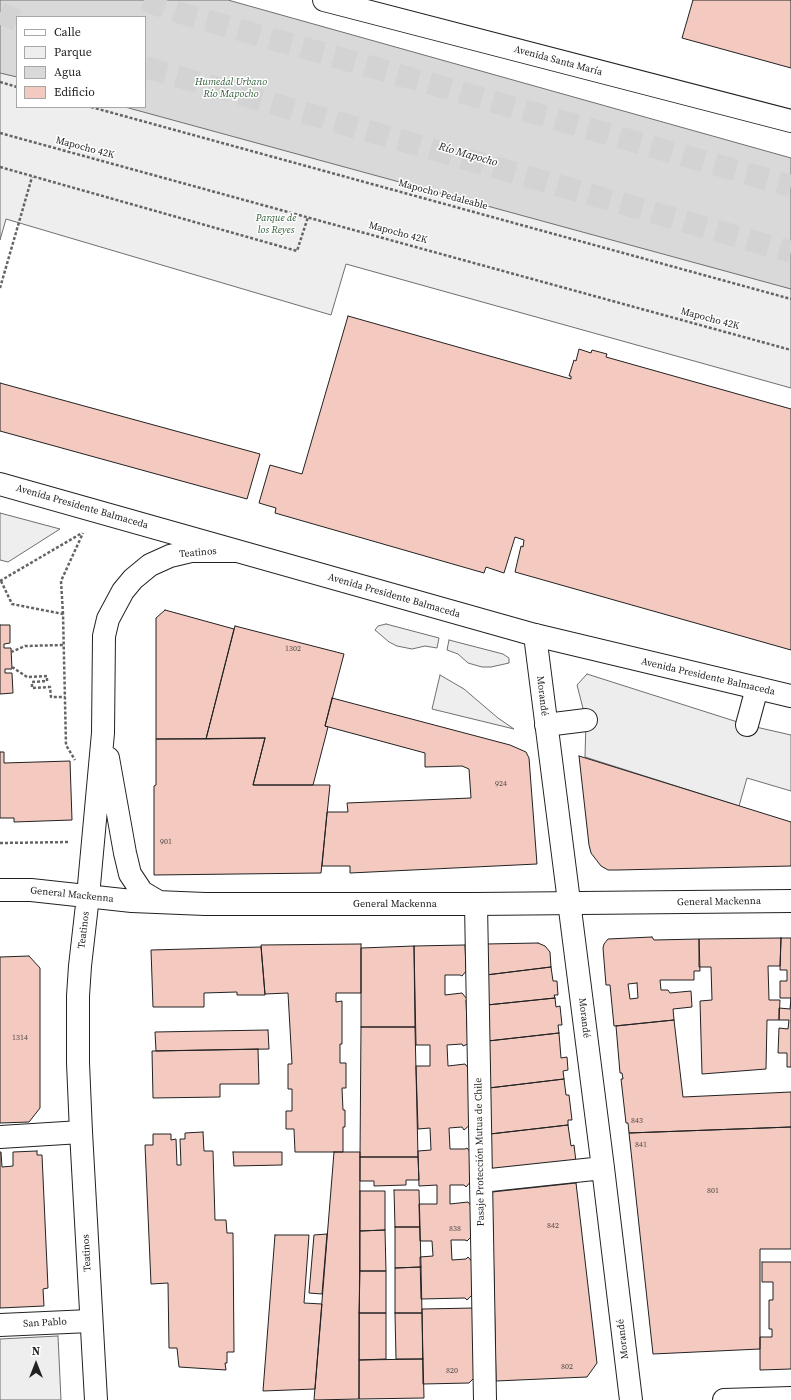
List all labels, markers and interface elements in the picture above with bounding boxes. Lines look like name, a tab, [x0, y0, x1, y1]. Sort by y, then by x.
legend	[16, 16, 146, 108]
text: Calle	[54, 24, 81, 40]
street label: Avenida Santa María	[512, 43, 604, 79]
text: Parque	[54, 44, 92, 60]
text: Agua	[54, 64, 81, 80]
park label: Humedal Urbano Río Mapocho	[195, 76, 267, 100]
text: Edificio	[54, 84, 95, 100]
street label: Mapocho 42K	[54, 134, 116, 162]
water label: Río Mapocho	[437, 140, 499, 170]
street label: Mapocho Pedaleable	[397, 177, 489, 213]
park label: Parque de los Reyes	[256, 212, 296, 236]
street label: Mapocho 42K	[367, 219, 429, 247]
street label: Mapocho 42K	[679, 305, 741, 333]
street label: Avenida Presidente Balmaceda	[15, 482, 149, 532]
street label: Teatinos	[179, 545, 217, 561]
street label: Avenida Presidente Balmaceda	[327, 571, 461, 621]
house number: 1302	[285, 644, 301, 654]
street label: Avenida Presidente Balmaceda	[640, 656, 776, 698]
street label: Morandé	[534, 675, 550, 717]
house number: 924	[495, 779, 507, 789]
house number: 901	[160, 837, 172, 847]
street label: General Mackenna	[30, 885, 114, 905]
street label: General Mackenna	[677, 895, 761, 909]
street label: General Mackenna	[353, 898, 437, 910]
street label: Teatinos	[76, 911, 92, 949]
street label: Morandé	[576, 997, 592, 1039]
house number: 1314	[12, 1033, 28, 1043]
street label: Pasaje Protección Mutua de Chile	[473, 1078, 487, 1226]
house number: 843	[631, 1116, 643, 1126]
house number: 841	[635, 1140, 647, 1150]
house number: 801	[707, 1186, 719, 1196]
house number: 842	[547, 1221, 559, 1231]
house number: 838	[449, 1224, 461, 1234]
street label: Teatinos	[80, 1234, 94, 1272]
street label: San Pablo	[23, 1316, 67, 1330]
street label: Morandé	[615, 1318, 631, 1360]
north arrow	[16, 1344, 56, 1384]
text: N	[32, 1344, 40, 1359]
house number: 802	[561, 1362, 573, 1372]
house number: 820	[446, 1366, 458, 1376]

